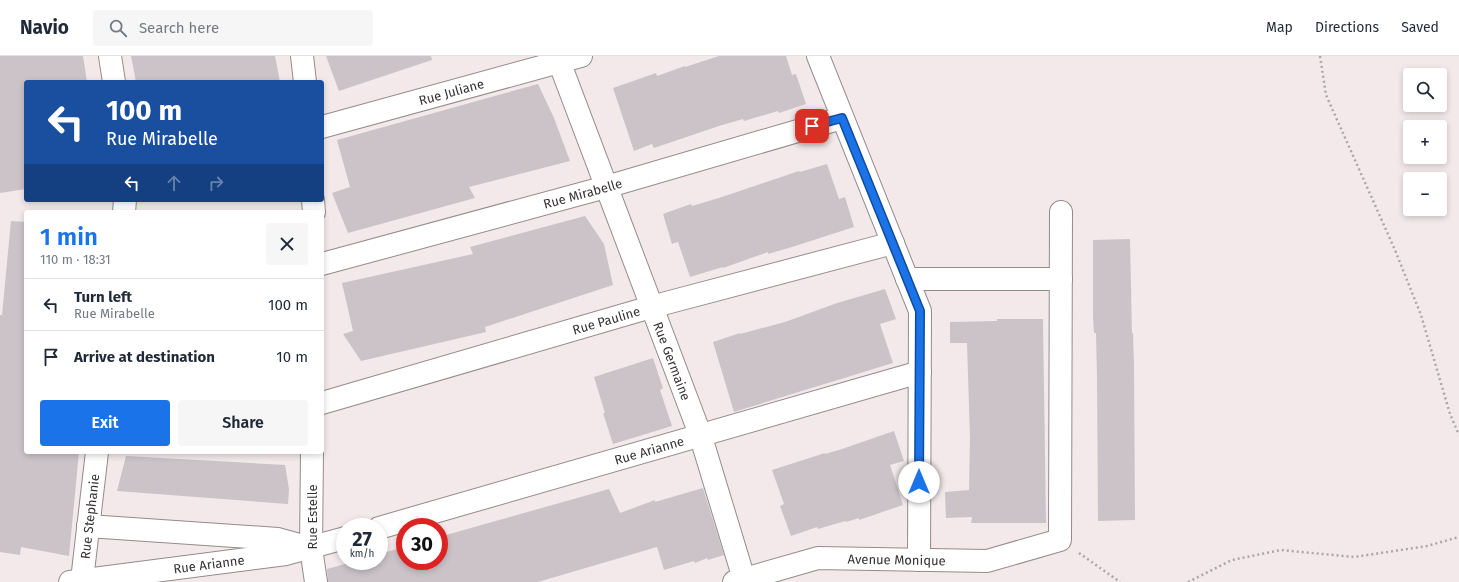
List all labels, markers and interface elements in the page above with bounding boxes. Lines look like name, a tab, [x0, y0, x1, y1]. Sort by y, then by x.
search box	[93, 10, 373, 46]
text: Navio	[20, 16, 69, 39]
icon: search	[107, 17, 129, 39]
text: Search here	[139, 19, 219, 37]
text: Map	[1266, 19, 1293, 36]
text: Directions	[1315, 19, 1379, 36]
text: Saved	[1401, 19, 1439, 36]
map controls	[1403, 68, 1447, 216]
button: search	[1403, 68, 1447, 112]
street label: Rue Juliane	[417, 76, 486, 108]
text: 100 m	[106, 94, 182, 127]
icon: left	[40, 96, 92, 148]
pin	[795, 109, 829, 143]
icon: arrive	[801, 115, 823, 137]
button: +	[1403, 120, 1447, 164]
text: Rue Mirabelle	[106, 128, 218, 150]
icon: left	[121, 172, 143, 194]
icon: ahead	[163, 172, 185, 194]
icon: right	[205, 172, 227, 194]
button: −	[1403, 172, 1447, 216]
street label: Rue Mirabelle	[542, 176, 624, 212]
text: 1 min	[40, 223, 98, 251]
button: close	[266, 223, 308, 265]
text: 110 m · 18:31	[40, 252, 111, 267]
text: Turn left	[74, 288, 132, 306]
icon: left	[40, 294, 62, 316]
text: 100 m	[268, 296, 308, 314]
street label: Rue Pauline	[571, 304, 642, 338]
text: Rue Mirabelle	[74, 306, 155, 321]
street label: Rue Germaine	[650, 320, 694, 403]
icon: arrive	[40, 346, 62, 368]
text: Arrive at destination	[74, 348, 215, 366]
text: 10 m	[276, 348, 308, 366]
button: Exit	[40, 400, 170, 446]
button: Share	[178, 400, 308, 446]
street label: Rue Arianne	[613, 434, 686, 468]
position arrow	[898, 461, 940, 503]
street label: Rue Stephanie	[78, 473, 102, 560]
street label: Rue Estelle	[305, 484, 320, 550]
speed limit sign: 30	[396, 518, 448, 570]
text: 27	[352, 527, 372, 551]
text: km/h	[350, 548, 374, 560]
street label: Rue Arianne	[172, 552, 245, 577]
street label: Avenue Monique	[847, 552, 946, 568]

